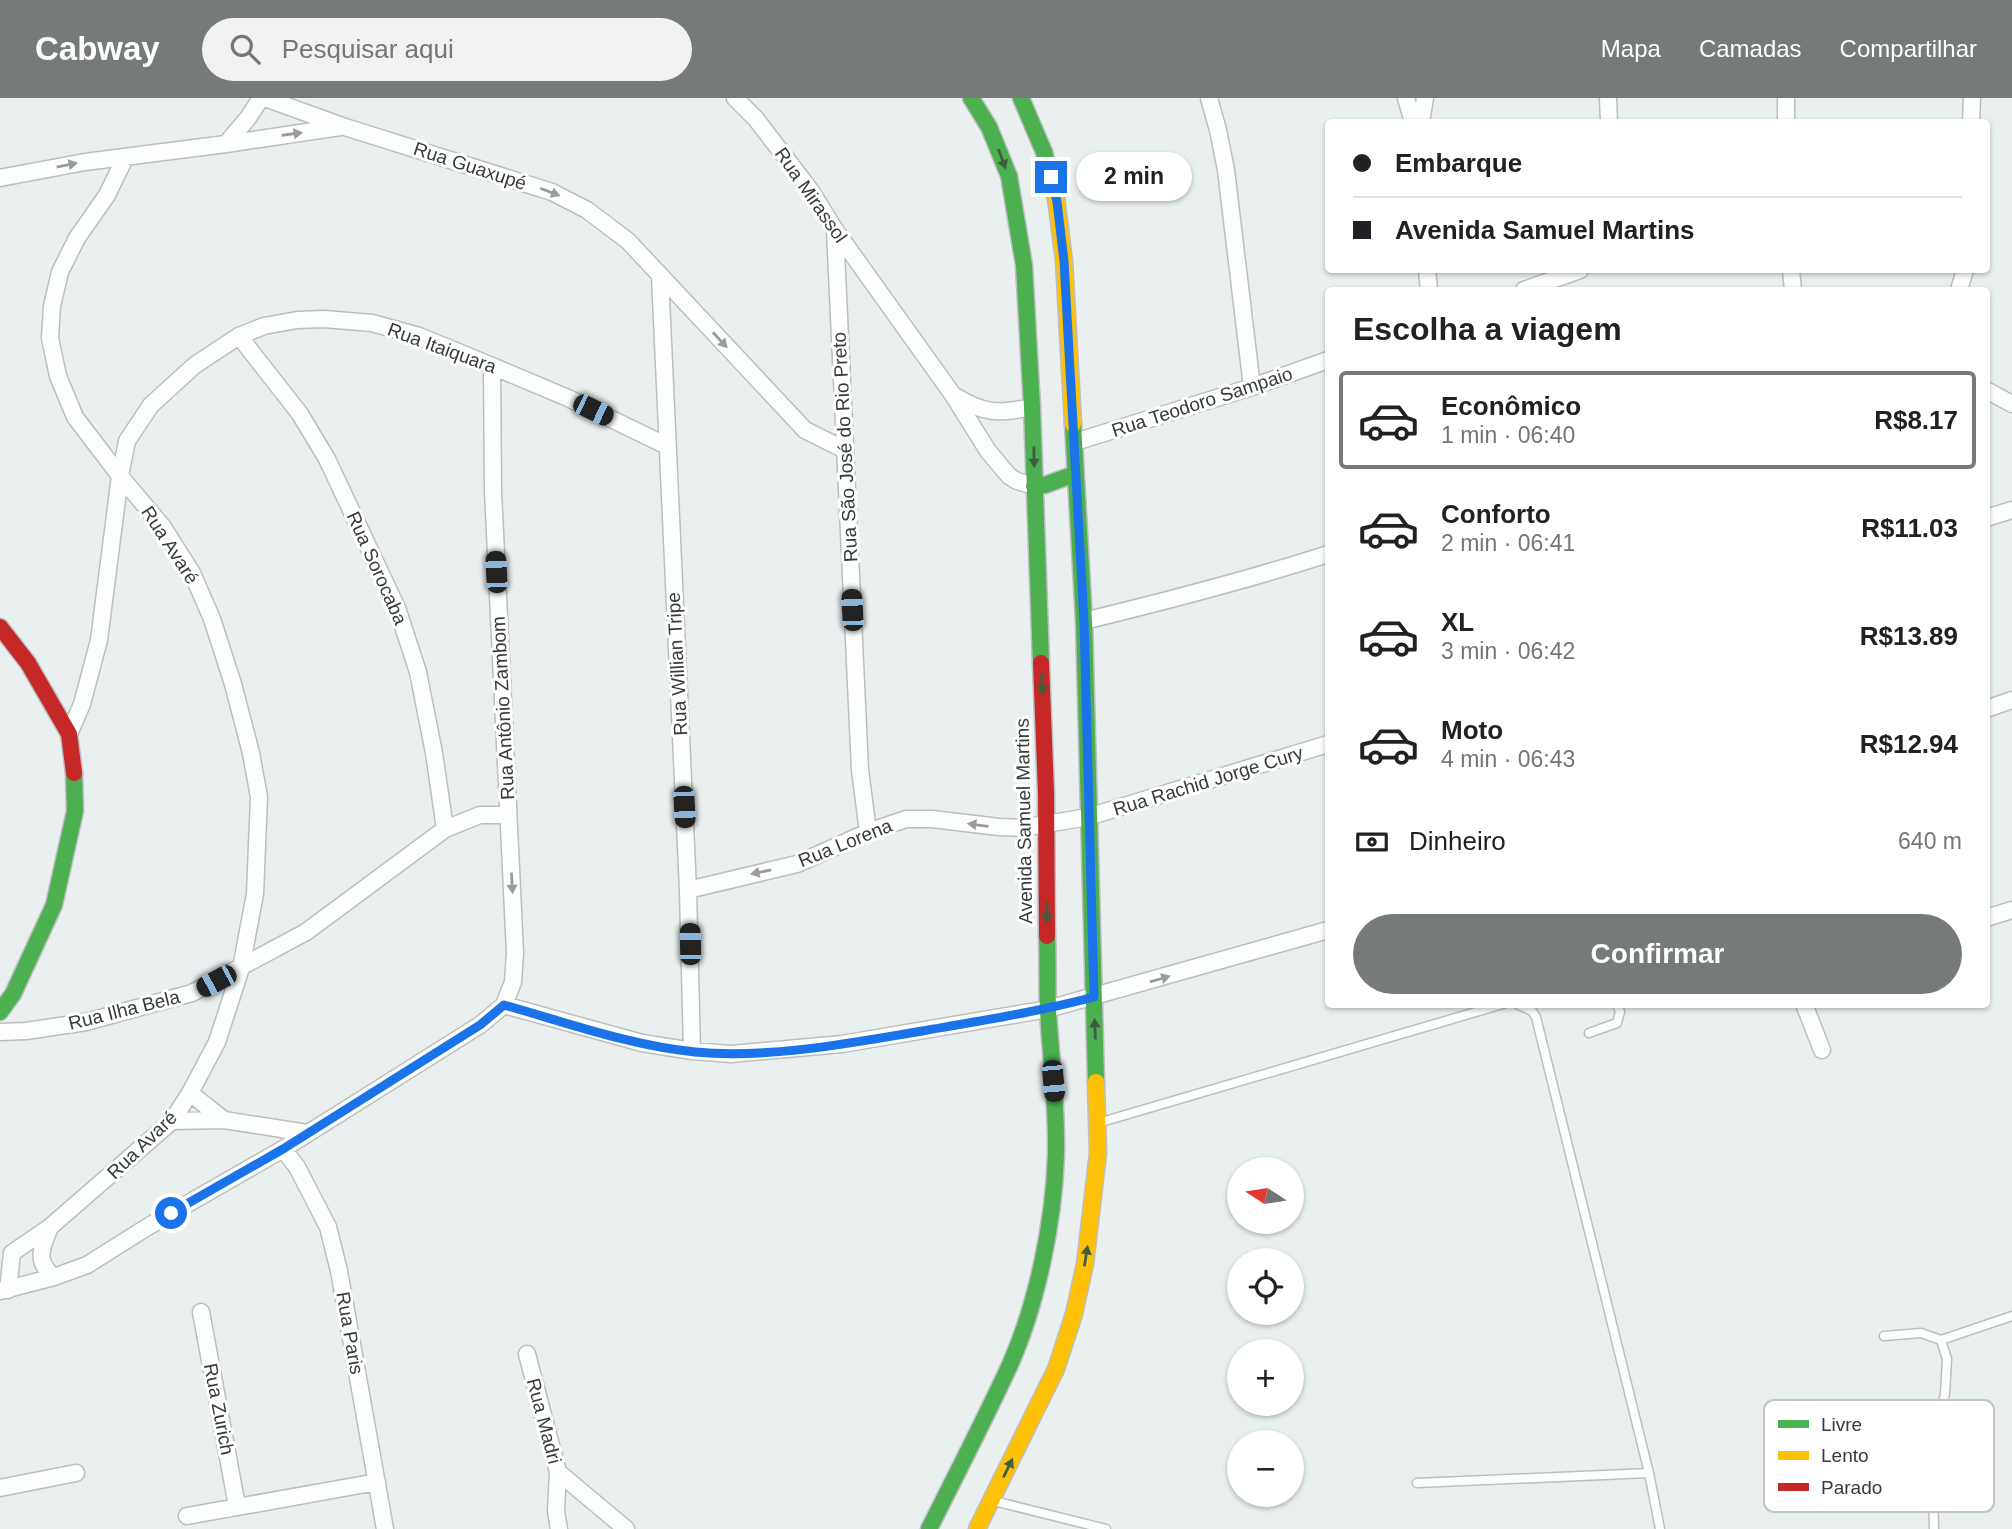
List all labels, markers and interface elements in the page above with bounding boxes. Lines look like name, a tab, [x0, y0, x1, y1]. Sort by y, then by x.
search box	[202, 18, 692, 81]
text: Cabway	[35, 30, 160, 67]
icon: search	[226, 30, 264, 68]
text: Pesquisar aqui	[282, 34, 454, 64]
text: Mapa	[1601, 35, 1661, 62]
text: Camadas	[1699, 35, 1802, 62]
text: Compartilhar	[1840, 35, 1977, 62]
one-way arrow	[282, 129, 304, 140]
street label: Rua Guaxupé	[411, 138, 529, 194]
street label: Rua Mirassol	[771, 144, 851, 246]
one-way arrow	[997, 148, 1008, 169]
text: Embarque	[1395, 148, 1522, 178]
callout: 2 min	[1076, 153, 1191, 202]
one-way arrow	[56, 159, 78, 170]
route end	[1035, 161, 1067, 193]
text: 2 min	[1104, 163, 1164, 189]
one-way arrow	[539, 187, 560, 198]
text: Avenida Samuel Martins	[1395, 215, 1695, 245]
text: Escolha a viagem	[1353, 311, 1622, 347]
street label: Rua Itaiquara	[385, 319, 500, 378]
one-way arrow	[711, 331, 728, 348]
street label: Rua São José do Rio Preto	[828, 331, 862, 563]
street label: Rua Teodoro Sampaio	[1109, 363, 1295, 441]
icon: car	[1357, 389, 1420, 452]
car	[570, 391, 617, 429]
text: Econômico	[1441, 391, 1581, 421]
text: R$8.17	[1874, 405, 1958, 435]
text: 1 min · 06:40	[1441, 422, 1575, 448]
one-way arrow	[1028, 446, 1039, 468]
icon: car	[1357, 497, 1420, 560]
text: Conforto	[1441, 499, 1551, 529]
street label: Rua Avaré	[137, 502, 203, 588]
street label: Rua Sorocaba	[343, 508, 411, 628]
text: R$11.03	[1861, 513, 1958, 543]
text: 2 min · 06:41	[1441, 530, 1575, 556]
car	[485, 550, 508, 594]
car	[841, 588, 864, 632]
street label: Rua Willian Tripe	[663, 592, 691, 736]
icon: car	[1357, 605, 1420, 668]
text: XL	[1441, 607, 1474, 637]
street label: Rua Antônio Zambom	[488, 616, 518, 800]
text: R$13.89	[1860, 621, 1958, 651]
text: 3 min · 06:42	[1441, 638, 1575, 664]
one-way arrow	[1036, 673, 1047, 695]
icon: car	[1357, 713, 1420, 776]
text: Moto	[1441, 715, 1503, 745]
street label: Avenida Samuel Martins	[1012, 718, 1036, 924]
text: R$12.94	[1860, 729, 1958, 759]
street label: Rua Rachid Jorge Cury	[1111, 742, 1306, 820]
text: 4 min · 06:43	[1441, 746, 1575, 772]
car	[673, 785, 696, 829]
street label: Rua Lorena	[795, 815, 895, 871]
one-way arrow	[967, 819, 989, 830]
icon: cash	[1353, 823, 1391, 861]
text: Dinheiro	[1409, 826, 1506, 856]
text: 640 m	[1898, 828, 1962, 854]
one-way arrow	[750, 867, 772, 878]
one-way arrow	[506, 872, 517, 894]
one-way arrow	[1041, 901, 1053, 923]
button: Confirmar	[1353, 914, 1962, 994]
car	[680, 923, 701, 965]
car	[193, 962, 240, 1000]
one-way arrow	[1150, 973, 1171, 983]
street label: Rua Ilha Bela	[66, 986, 182, 1034]
one-way arrow	[1090, 1018, 1101, 1040]
car	[1041, 1059, 1066, 1103]
street label: Rua Avaré	[103, 1107, 181, 1183]
north arrow	[1227, 1157, 1304, 1234]
map controls	[1227, 1157, 1304, 1507]
route start	[155, 1197, 187, 1229]
one-way arrow	[1081, 1245, 1092, 1267]
button: locate	[1227, 1248, 1304, 1325]
street label: Rua Paris	[332, 1290, 368, 1376]
button: +	[1227, 1339, 1304, 1416]
street label: Rua Zurich	[200, 1361, 238, 1457]
street label: Rua Madri	[523, 1376, 565, 1466]
legend	[1764, 1400, 1994, 1512]
text: Livre	[1821, 1414, 1862, 1435]
button: −	[1227, 1430, 1304, 1507]
text: Lento	[1821, 1445, 1869, 1466]
one-way arrow	[1002, 1458, 1014, 1478]
text: Parado	[1821, 1477, 1882, 1498]

